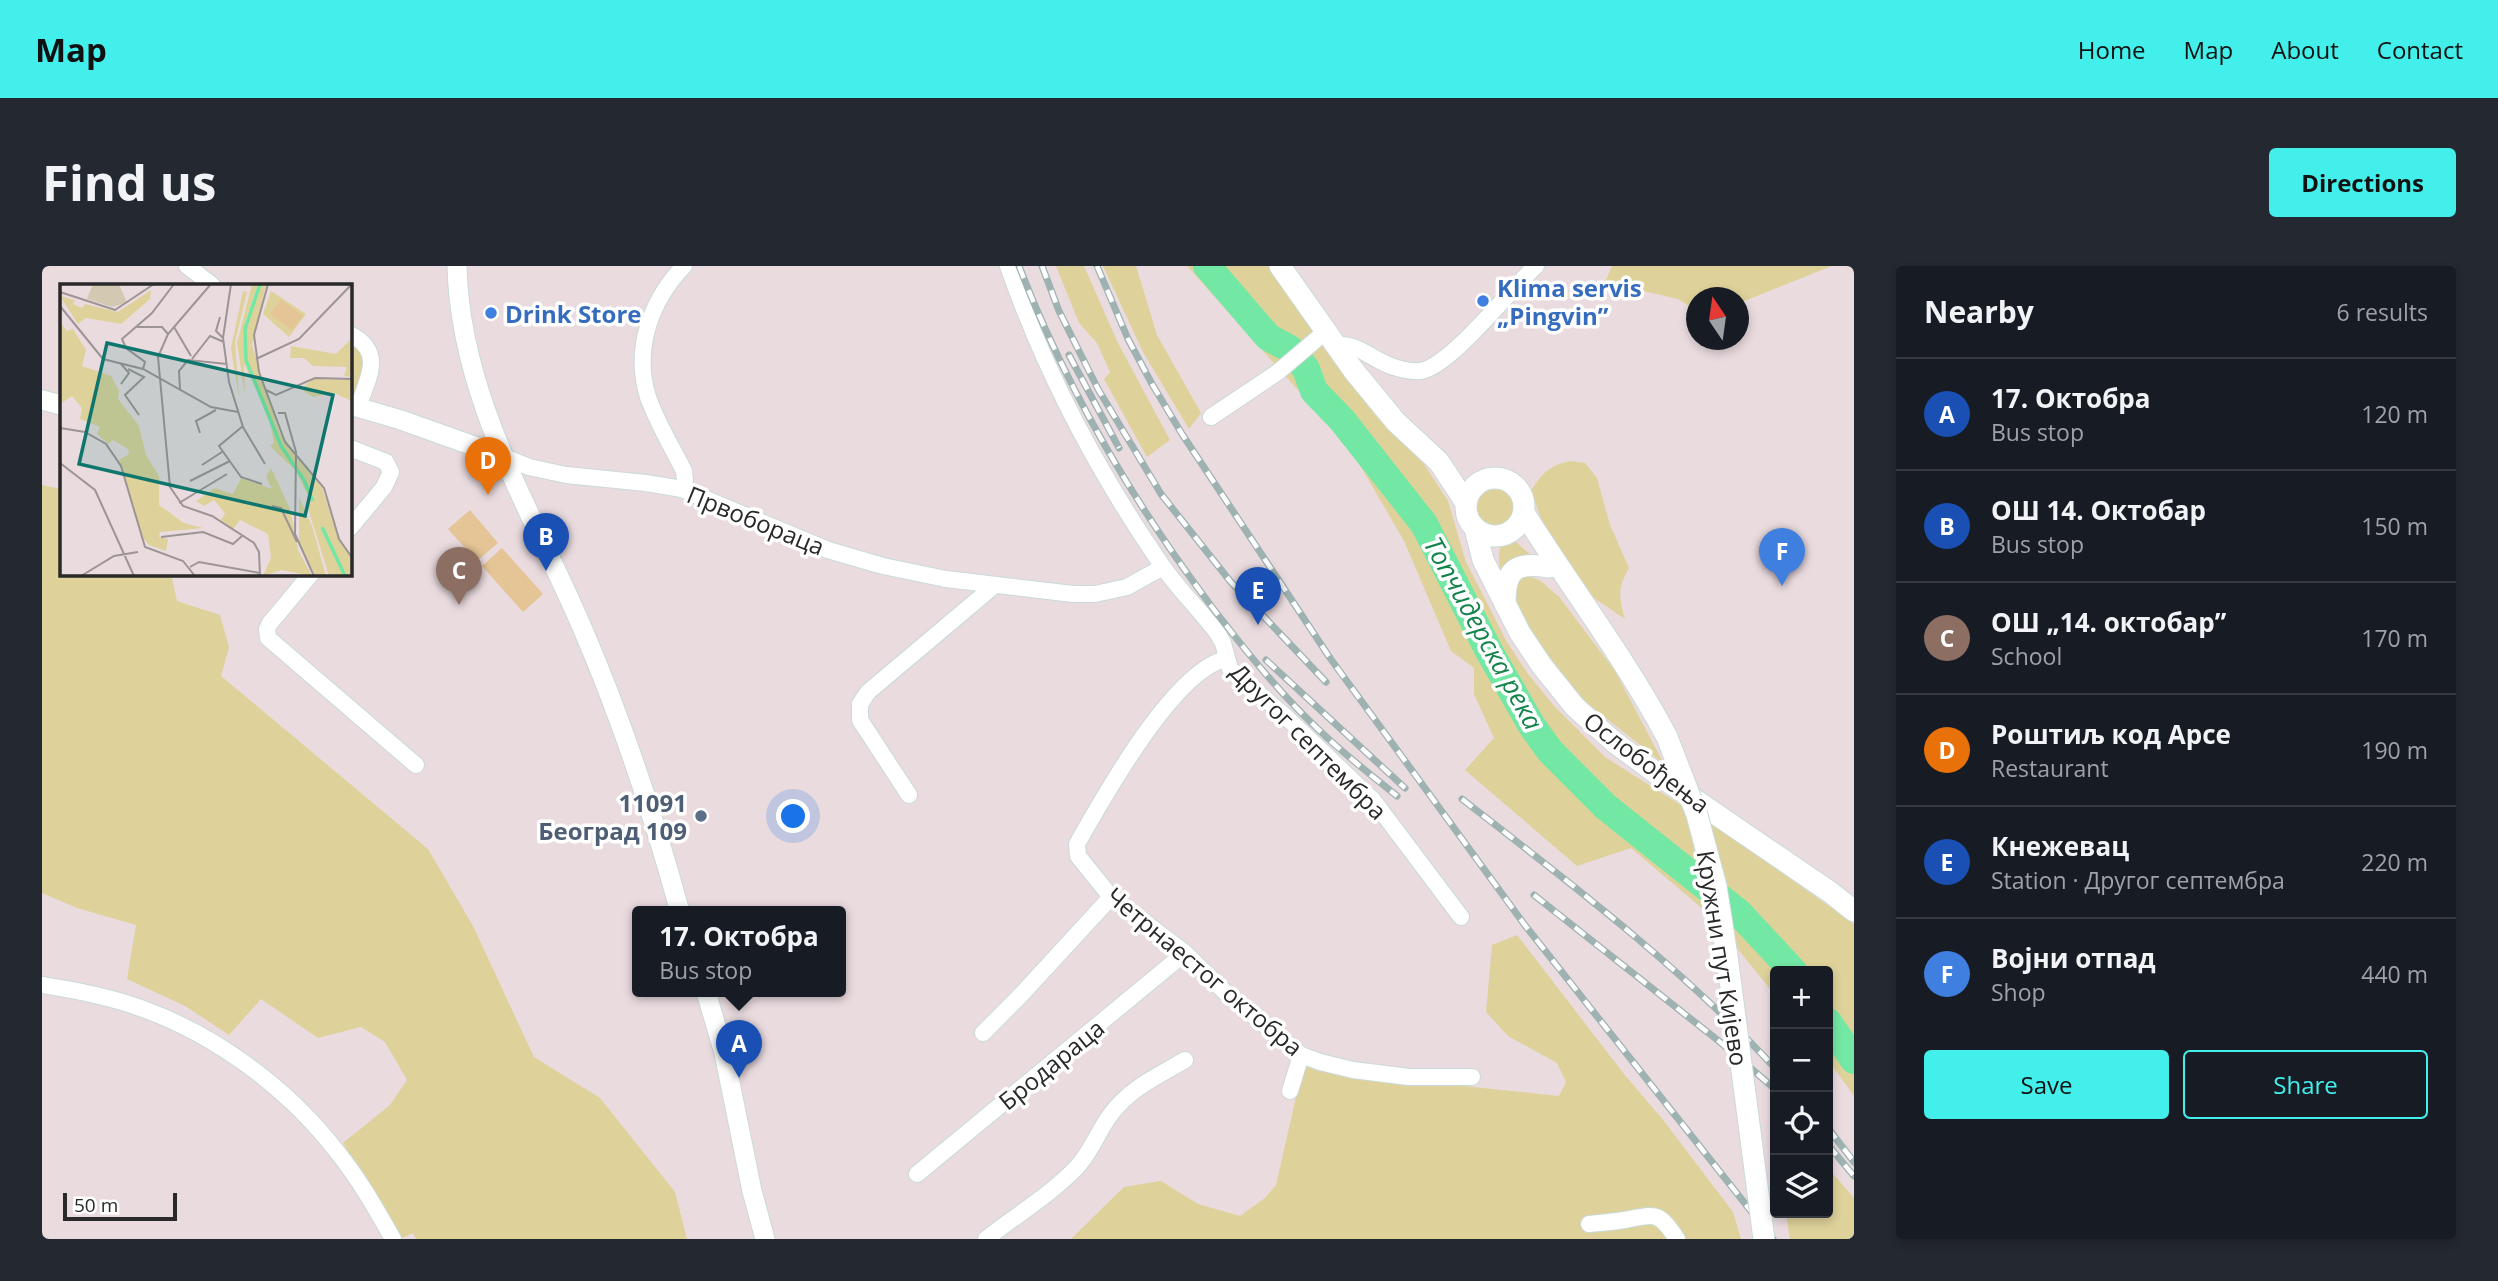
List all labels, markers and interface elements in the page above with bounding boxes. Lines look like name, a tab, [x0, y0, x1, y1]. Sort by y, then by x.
text: Map	[35, 27, 107, 72]
text: Home	[2078, 33, 2146, 66]
text: Map	[2184, 33, 2233, 66]
text: About	[2271, 33, 2339, 66]
text: Contact	[2377, 33, 2463, 66]
button: Directions	[2269, 148, 2456, 217]
text: Find us	[42, 149, 216, 215]
place label: Klima servis „Pingvin”	[1497, 271, 1642, 332]
inset map	[60, 284, 352, 576]
north arrow	[1686, 287, 1749, 350]
text: Nearby	[1924, 291, 2034, 332]
marker: Klima servis „Pingvin”	[1475, 293, 1491, 309]
text: 6 results	[2337, 296, 2428, 328]
place label: Drink Store	[505, 297, 641, 330]
marker: Drink Store	[483, 305, 499, 321]
text: 17. Октобра	[1991, 380, 2151, 416]
text: A	[1939, 398, 1955, 430]
text: 120 m	[2361, 398, 2428, 430]
text: Bus stop	[1991, 416, 2084, 448]
pin: D	[465, 437, 511, 495]
street label: Првобораца	[682, 477, 830, 563]
text: ОШ 14. Октобар	[1991, 492, 2206, 528]
text: B	[1939, 510, 1955, 542]
text: 150 m	[2361, 510, 2428, 542]
pin: B	[523, 513, 569, 571]
pin: F	[1759, 528, 1805, 586]
text: Bus stop	[1991, 528, 2084, 560]
water label: Топчидерска река	[1416, 530, 1552, 736]
pin: C	[436, 547, 482, 605]
pin: E	[1235, 567, 1281, 625]
text: ОШ „14. октобар”	[1991, 604, 2226, 640]
text: C	[1940, 622, 1954, 654]
text: 170 m	[2361, 622, 2428, 654]
text: School	[1991, 640, 2062, 672]
street label: Другог септембра	[1223, 655, 1395, 827]
street label: Ослобођења	[1577, 704, 1717, 820]
text: Роштиљ код Арсе	[1991, 716, 2231, 752]
text: D	[1938, 734, 1956, 766]
text: 190 m	[2361, 734, 2428, 766]
text: Restaurant	[1991, 752, 2109, 784]
place label: 11091 Београд 109	[538, 786, 687, 847]
your location	[776, 799, 810, 833]
marker: 11091 Београд 109	[693, 808, 709, 824]
text: Кнежевац	[1991, 828, 2129, 864]
text: E	[1941, 846, 1953, 878]
text: 220 m	[2361, 846, 2428, 878]
street label: Кружни пут Кијево	[1690, 848, 1756, 1068]
text: Station · Другог септембра	[1991, 864, 2285, 896]
street label: Четрнаестог октобра	[1100, 879, 1310, 1063]
popup	[632, 906, 846, 997]
text: 17. Октобра	[659, 918, 819, 954]
text: Војни отпад	[1991, 940, 2156, 976]
text: Bus stop	[659, 954, 752, 986]
text: F	[1941, 958, 1953, 990]
text: 440 m	[2361, 958, 2428, 990]
map controls	[1770, 966, 1833, 1218]
button: +	[1770, 966, 1833, 1029]
text: Shop	[1991, 976, 2046, 1008]
street label: Бродараца	[991, 1011, 1111, 1117]
pin: A	[716, 1020, 762, 1078]
button: −	[1770, 1029, 1833, 1092]
button: Save	[1924, 1050, 2169, 1119]
button: Share	[2183, 1050, 2428, 1119]
button: locate	[1770, 1092, 1833, 1155]
button: layers	[1770, 1155, 1833, 1218]
scale bar	[63, 1190, 177, 1222]
text: 50 m	[74, 1192, 118, 1218]

